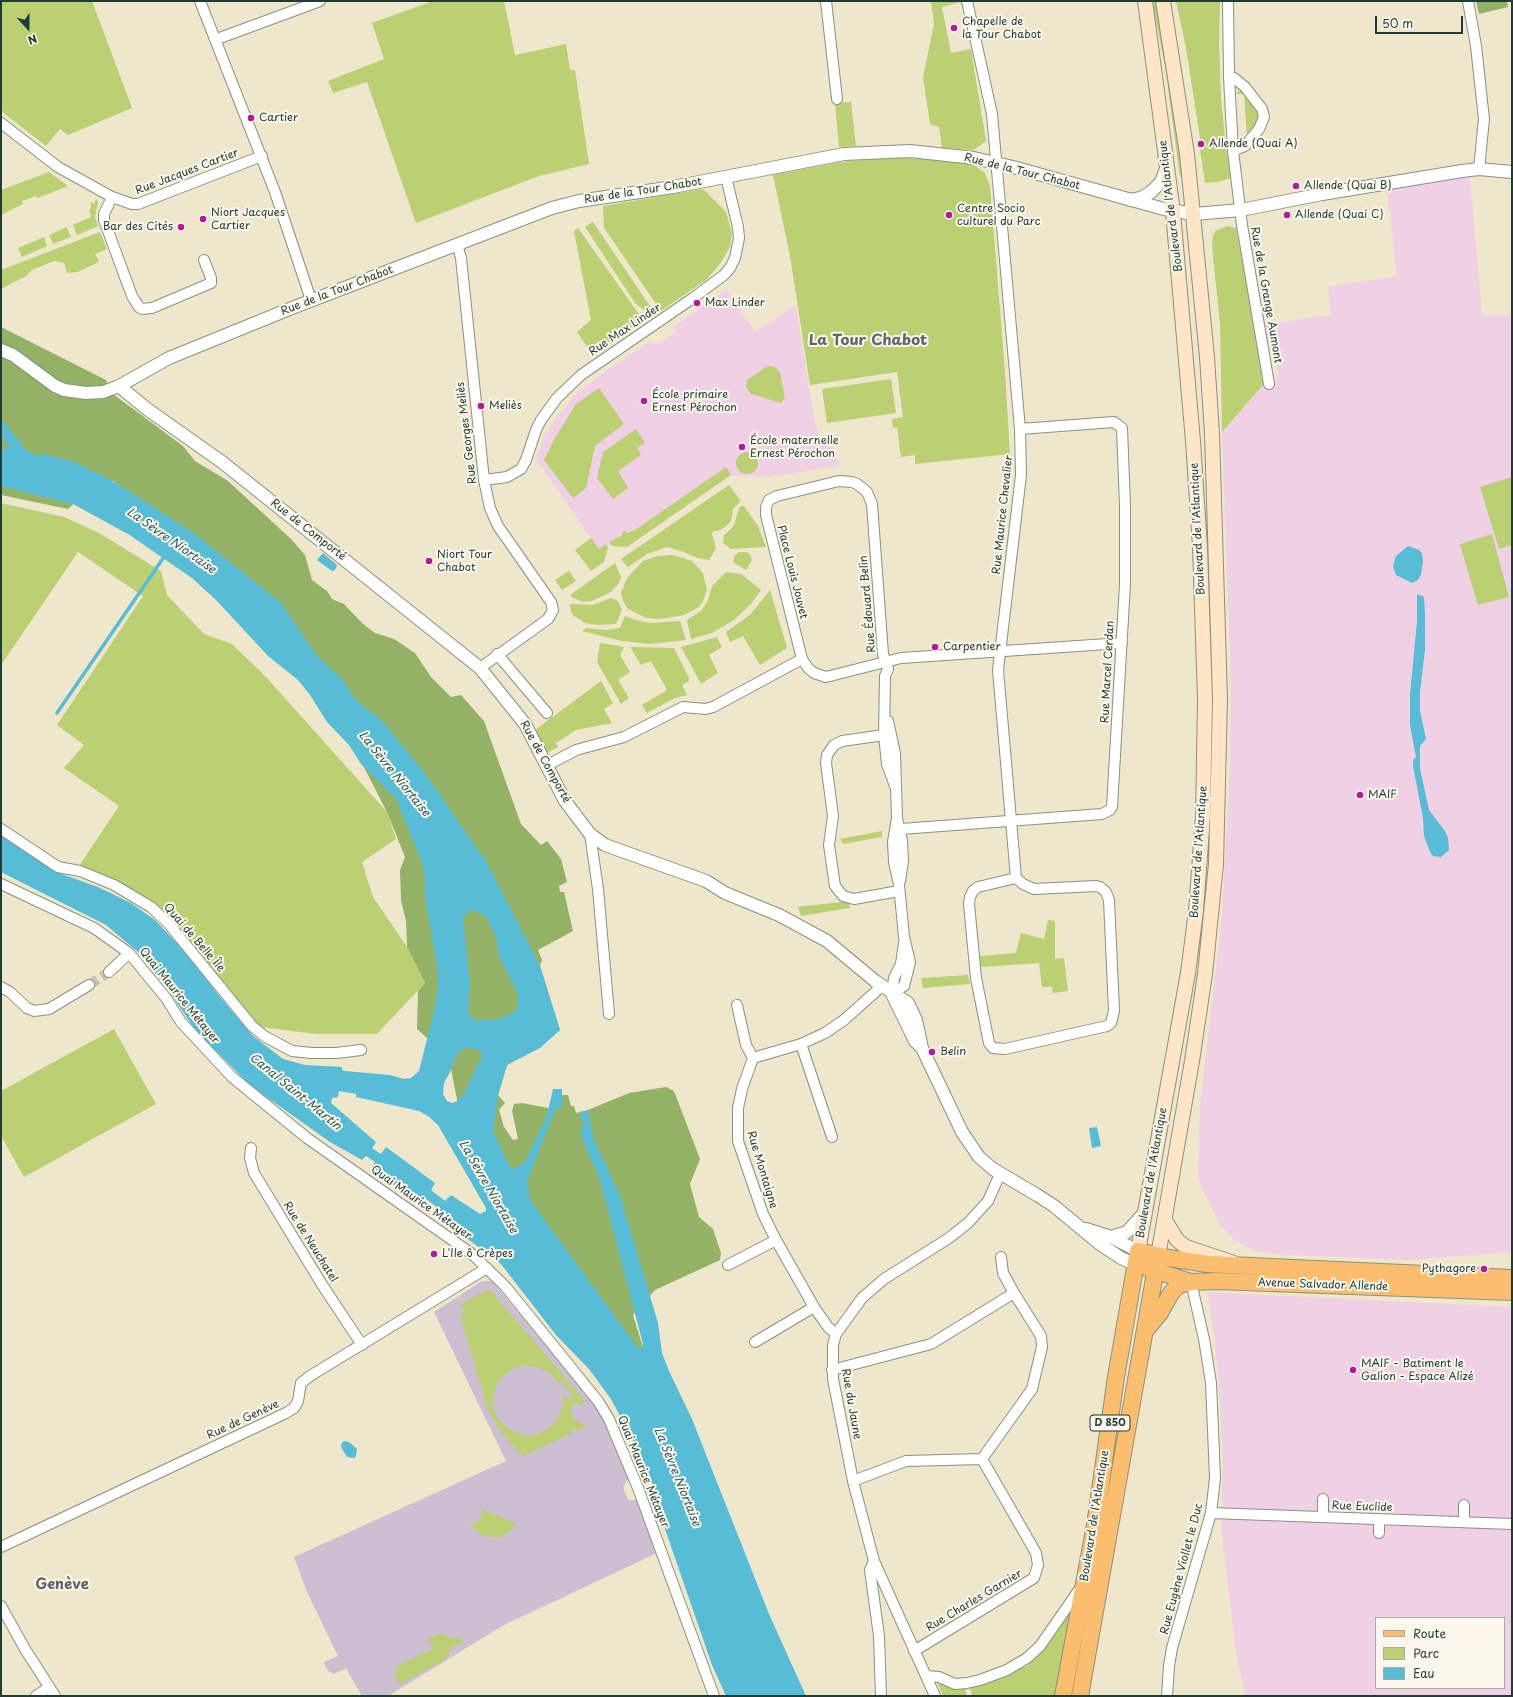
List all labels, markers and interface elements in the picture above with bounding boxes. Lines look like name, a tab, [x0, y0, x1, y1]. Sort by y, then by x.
north arrow	[8, 8, 48, 48]
scale bar	[1377, 8, 1465, 34]
text: 50 m	[1382, 14, 1413, 32]
place label: Chapelle de la Tour Chabot	[962, 15, 1041, 41]
marker: Chapelle de la Tour Chabot	[949, 23, 959, 33]
text: N	[25, 30, 40, 49]
place label: Cartier	[259, 111, 298, 125]
marker: Cartier	[246, 113, 256, 123]
place label: Allende (Quai A)	[1209, 137, 1298, 151]
street label: Boulevard de l'Atlantique	[1156, 139, 1186, 273]
marker: Allende (Quai A)	[1196, 139, 1206, 149]
street label: Rue Jacques Cartier	[134, 146, 240, 198]
street label: Rue de la Tour Chabot	[963, 151, 1081, 193]
street label: Rue de la Tour Chabot	[583, 175, 703, 207]
place label: Allende (Quai B)	[1304, 179, 1391, 193]
marker: Allende (Quai B)	[1291, 181, 1301, 191]
place label: Centre Socio culturel du Parc	[957, 202, 1040, 228]
place label: Niort Jacques Cartier	[211, 206, 285, 232]
place label: Allende (Quai C)	[1295, 208, 1384, 222]
marker: Centre Socio culturel du Parc	[944, 210, 954, 220]
marker: Allende (Quai C)	[1282, 210, 1292, 220]
marker: Niort Jacques Cartier	[198, 214, 208, 224]
place label: Bar des Cités	[103, 220, 173, 234]
marker: Bar des Cités	[176, 222, 186, 232]
street label: Rue de la Grange Aumont	[1247, 226, 1285, 364]
street label: Rue de la Tour Chabot	[279, 264, 395, 318]
place label: Max Linder	[705, 296, 765, 310]
marker: Max Linder	[692, 298, 702, 308]
street label: Rue Max Linder	[587, 301, 663, 359]
district label: La Tour Chabot	[809, 332, 927, 350]
street label: Rue Georges Meliès	[454, 381, 480, 485]
place label: École primaire Ernest Pérochon	[652, 388, 737, 414]
marker: École primaire Ernest Pérochon	[639, 396, 649, 406]
place label: Meliès	[489, 399, 522, 413]
marker: Meliès	[476, 401, 486, 411]
place label: École maternelle Ernest Pérochon	[750, 434, 839, 460]
marker: École maternelle Ernest Pérochon	[737, 442, 747, 452]
street label: Rue Maurice Chevalier	[990, 455, 1016, 575]
street label: Boulevard de l'Atlantique	[1188, 462, 1208, 596]
street label: Rue de Comporté	[268, 496, 348, 564]
water label: La Sèvre Niortaise	[124, 505, 218, 577]
street label: Place Louis Jouvet	[774, 524, 810, 620]
place label: Niort Tour Chabot	[437, 548, 492, 574]
street label: Rue Édouard Belin	[857, 555, 879, 653]
marker: Niort Tour Chabot	[424, 556, 434, 566]
street label: Rue Marcel Cerdan	[1099, 620, 1117, 724]
place label: Carpentier	[943, 640, 1000, 654]
marker: Carpentier	[930, 642, 940, 652]
street label: Rue de Comporté	[517, 719, 573, 805]
water label: La Sèvre Niortaise	[355, 728, 433, 820]
street label: Boulevard de l'Atlantique	[1188, 785, 1210, 919]
place label: MAIF	[1368, 788, 1397, 802]
marker: MAIF	[1355, 790, 1365, 800]
street label: Quai de Belle Île	[161, 901, 227, 975]
street label: Quai Maurice Métayer	[136, 945, 222, 1047]
place label: Belin	[940, 1045, 966, 1059]
marker: Belin	[927, 1047, 937, 1057]
water label: Canal Saint-Martin	[246, 1051, 344, 1133]
street label: Boulevard de l'Atlantique	[1134, 1107, 1170, 1239]
street label: Rue Montaigne	[744, 1130, 780, 1210]
water label: La Sèvre Niortaise	[455, 1138, 521, 1236]
street label: Quai Maurice Métayer	[368, 1163, 474, 1243]
street label: Rue de Neuchatel	[280, 1199, 340, 1285]
place label: L'Ile ô Crèpes	[442, 1247, 513, 1261]
marker: L'Ile ô Crèpes	[429, 1249, 439, 1259]
place label: Pythagore	[1422, 1262, 1476, 1276]
marker: Pythagore	[1479, 1264, 1489, 1274]
street label: Avenue Salvador Allende	[1258, 1276, 1388, 1294]
place label: MAIF - Batiment le Galion - Espace Alizé	[1361, 1357, 1474, 1383]
marker: MAIF - Batiment le Galion - Espace Alizé	[1348, 1365, 1358, 1375]
street label: Rue du Jaune	[838, 1368, 864, 1440]
street label: Rue de Genève	[205, 1397, 281, 1443]
street label: Quai Maurice Métayer	[614, 1414, 672, 1530]
road number: D 850	[1090, 1415, 1130, 1431]
water label: La Sèvre Niortaise	[651, 1425, 703, 1529]
street label: Boulevard de l'Atlantique	[1078, 1449, 1112, 1583]
street label: Rue Euclide	[1331, 1499, 1393, 1515]
street label: Rue Eugène Viollet le Duc	[1158, 1502, 1206, 1636]
street label: Rue Charles Garnier	[924, 1567, 1024, 1635]
district label: Genève	[35, 1576, 89, 1594]
legend	[1375, 1617, 1505, 1689]
text: Route	[1413, 1624, 1446, 1642]
text: Parc	[1413, 1644, 1439, 1662]
text: Eau	[1413, 1664, 1435, 1682]

